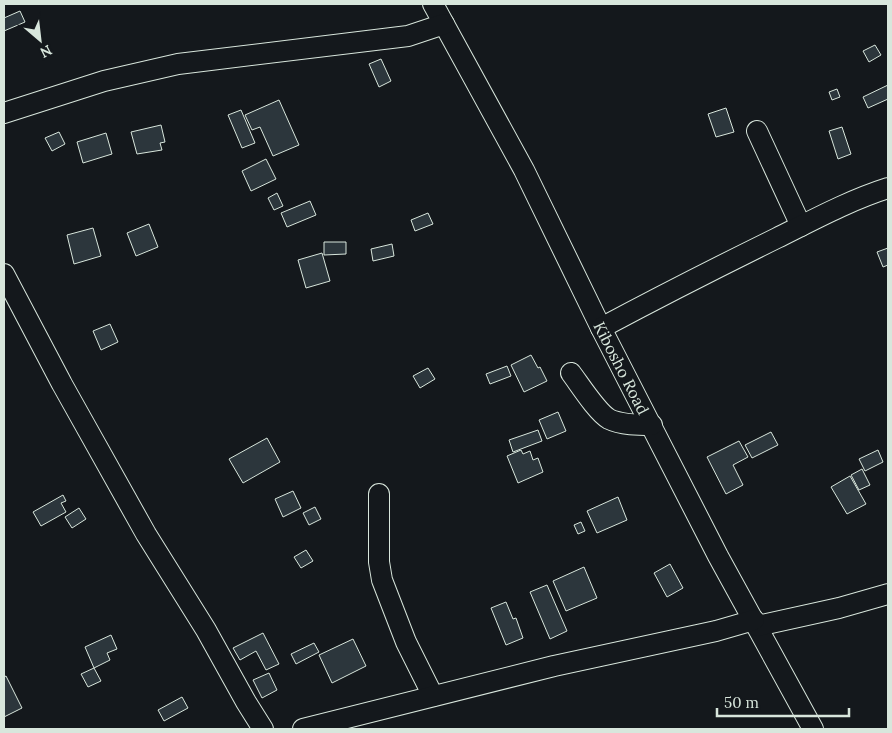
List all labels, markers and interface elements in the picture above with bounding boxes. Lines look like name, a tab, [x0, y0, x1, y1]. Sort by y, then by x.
north arrow	[15, 15, 65, 65]
text: N	[37, 41, 55, 62]
street label: Kibosho Road	[589, 318, 654, 418]
scale bar	[717, 686, 850, 718]
text: 50 m	[724, 693, 759, 712]

